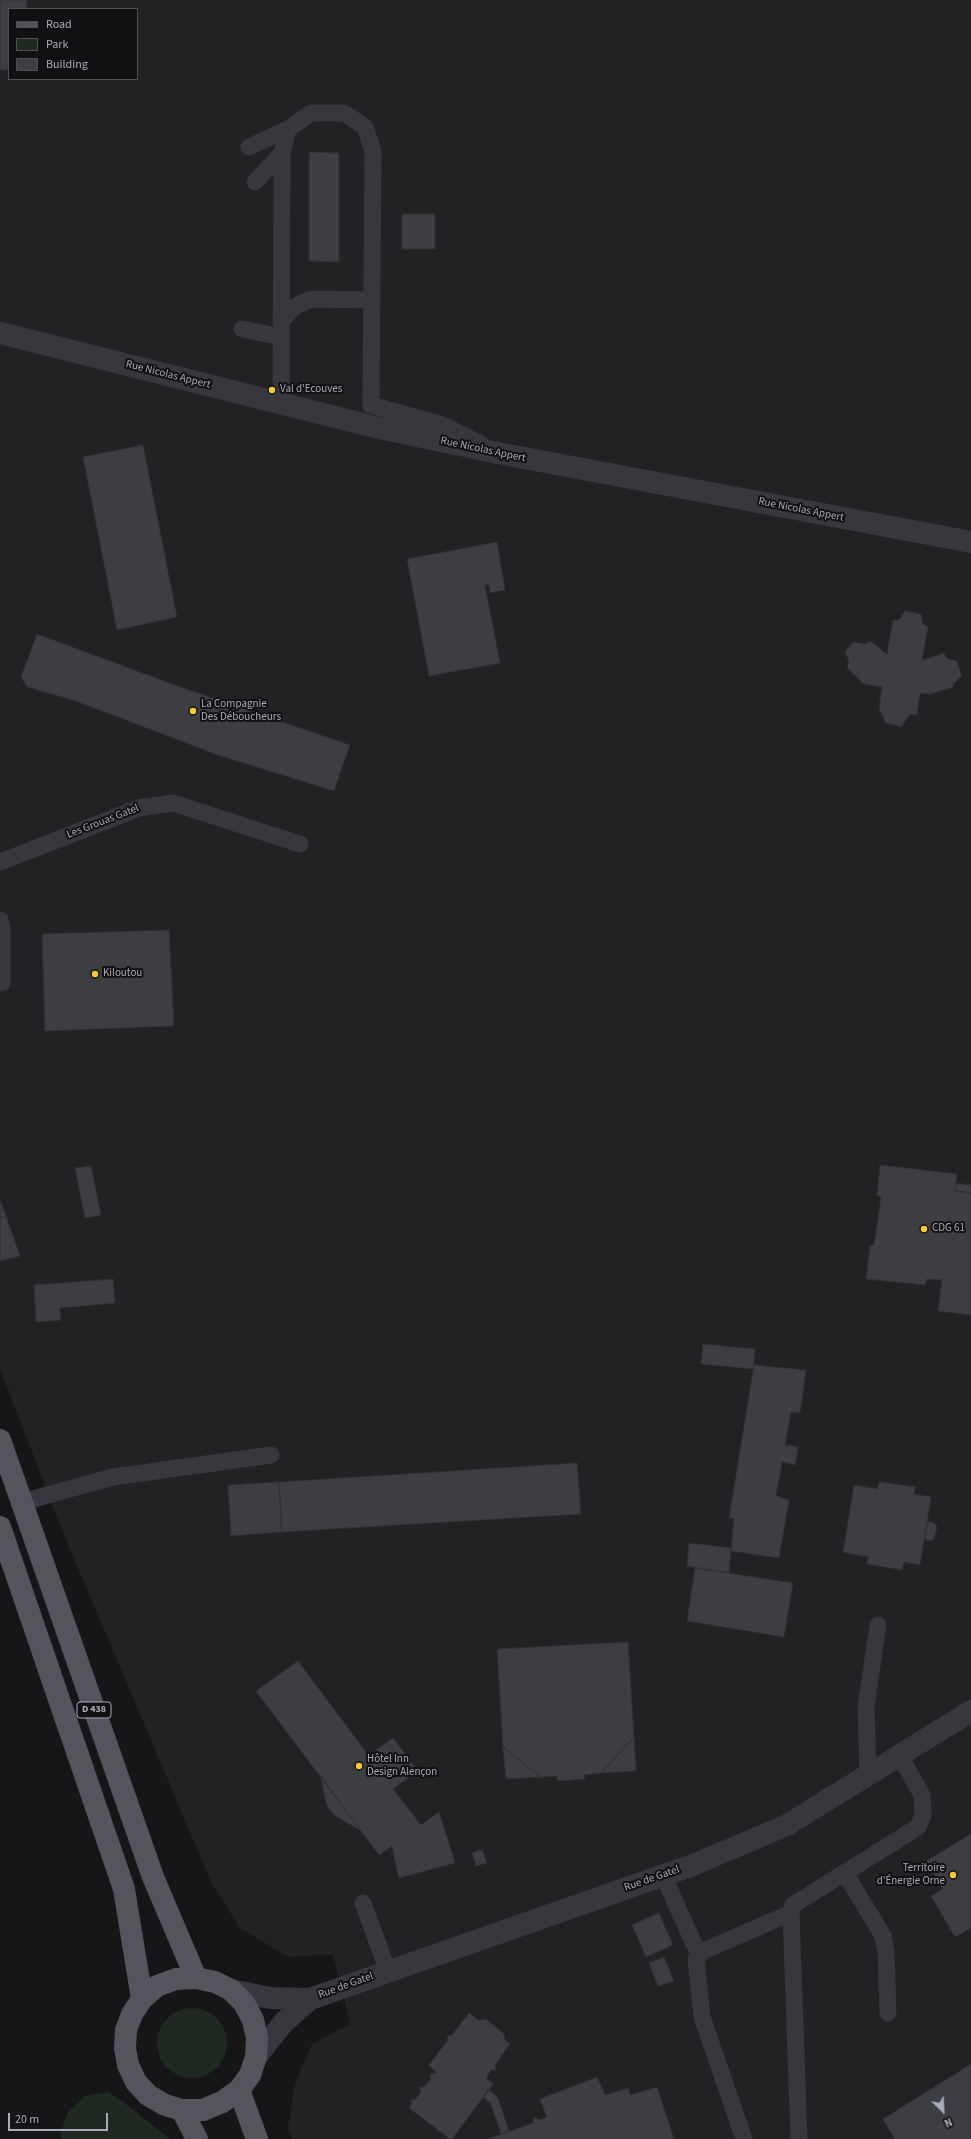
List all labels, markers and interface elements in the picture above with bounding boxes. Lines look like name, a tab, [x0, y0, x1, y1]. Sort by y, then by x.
legend	[8, 8, 138, 80]
text: Road	[46, 16, 72, 33]
text: Park	[46, 36, 68, 53]
text: Building	[46, 56, 88, 73]
street label: Rue Nicolas Appert	[124, 358, 212, 392]
place label: Val d'Ecouves	[280, 383, 342, 397]
marker: Val d'Ecouves	[267, 385, 277, 395]
street label: Rue Nicolas Appert	[439, 435, 527, 465]
street label: Rue Nicolas Appert	[757, 495, 845, 525]
place label: La Compagnie Des Déboucheurs	[201, 698, 281, 724]
marker: La Compagnie Des Déboucheurs	[188, 706, 198, 716]
street label: Les Grouas Gatel	[65, 802, 141, 842]
place label: Kiloutou	[103, 967, 142, 981]
marker: Kiloutou	[90, 969, 100, 979]
place label: CDG 61	[932, 1222, 965, 1236]
marker: CDG 61	[919, 1224, 929, 1234]
road number: D 438	[77, 1702, 111, 1718]
place label: Hôtel Inn Design Alençon	[367, 1753, 437, 1779]
marker: Hôtel Inn Design Alençon	[354, 1761, 364, 1771]
place label: Territoire d'Énergie Orne	[877, 1862, 945, 1888]
street label: Rue de Gatel	[623, 1863, 681, 1895]
marker: Territoire d'Énergie Orne	[948, 1870, 958, 1880]
street label: Rue de Gatel	[317, 1970, 375, 2002]
north arrow	[923, 2091, 963, 2131]
scale bar	[10, 2105, 110, 2131]
text: 20 m	[15, 2111, 39, 2128]
text: N	[942, 2114, 954, 2131]

